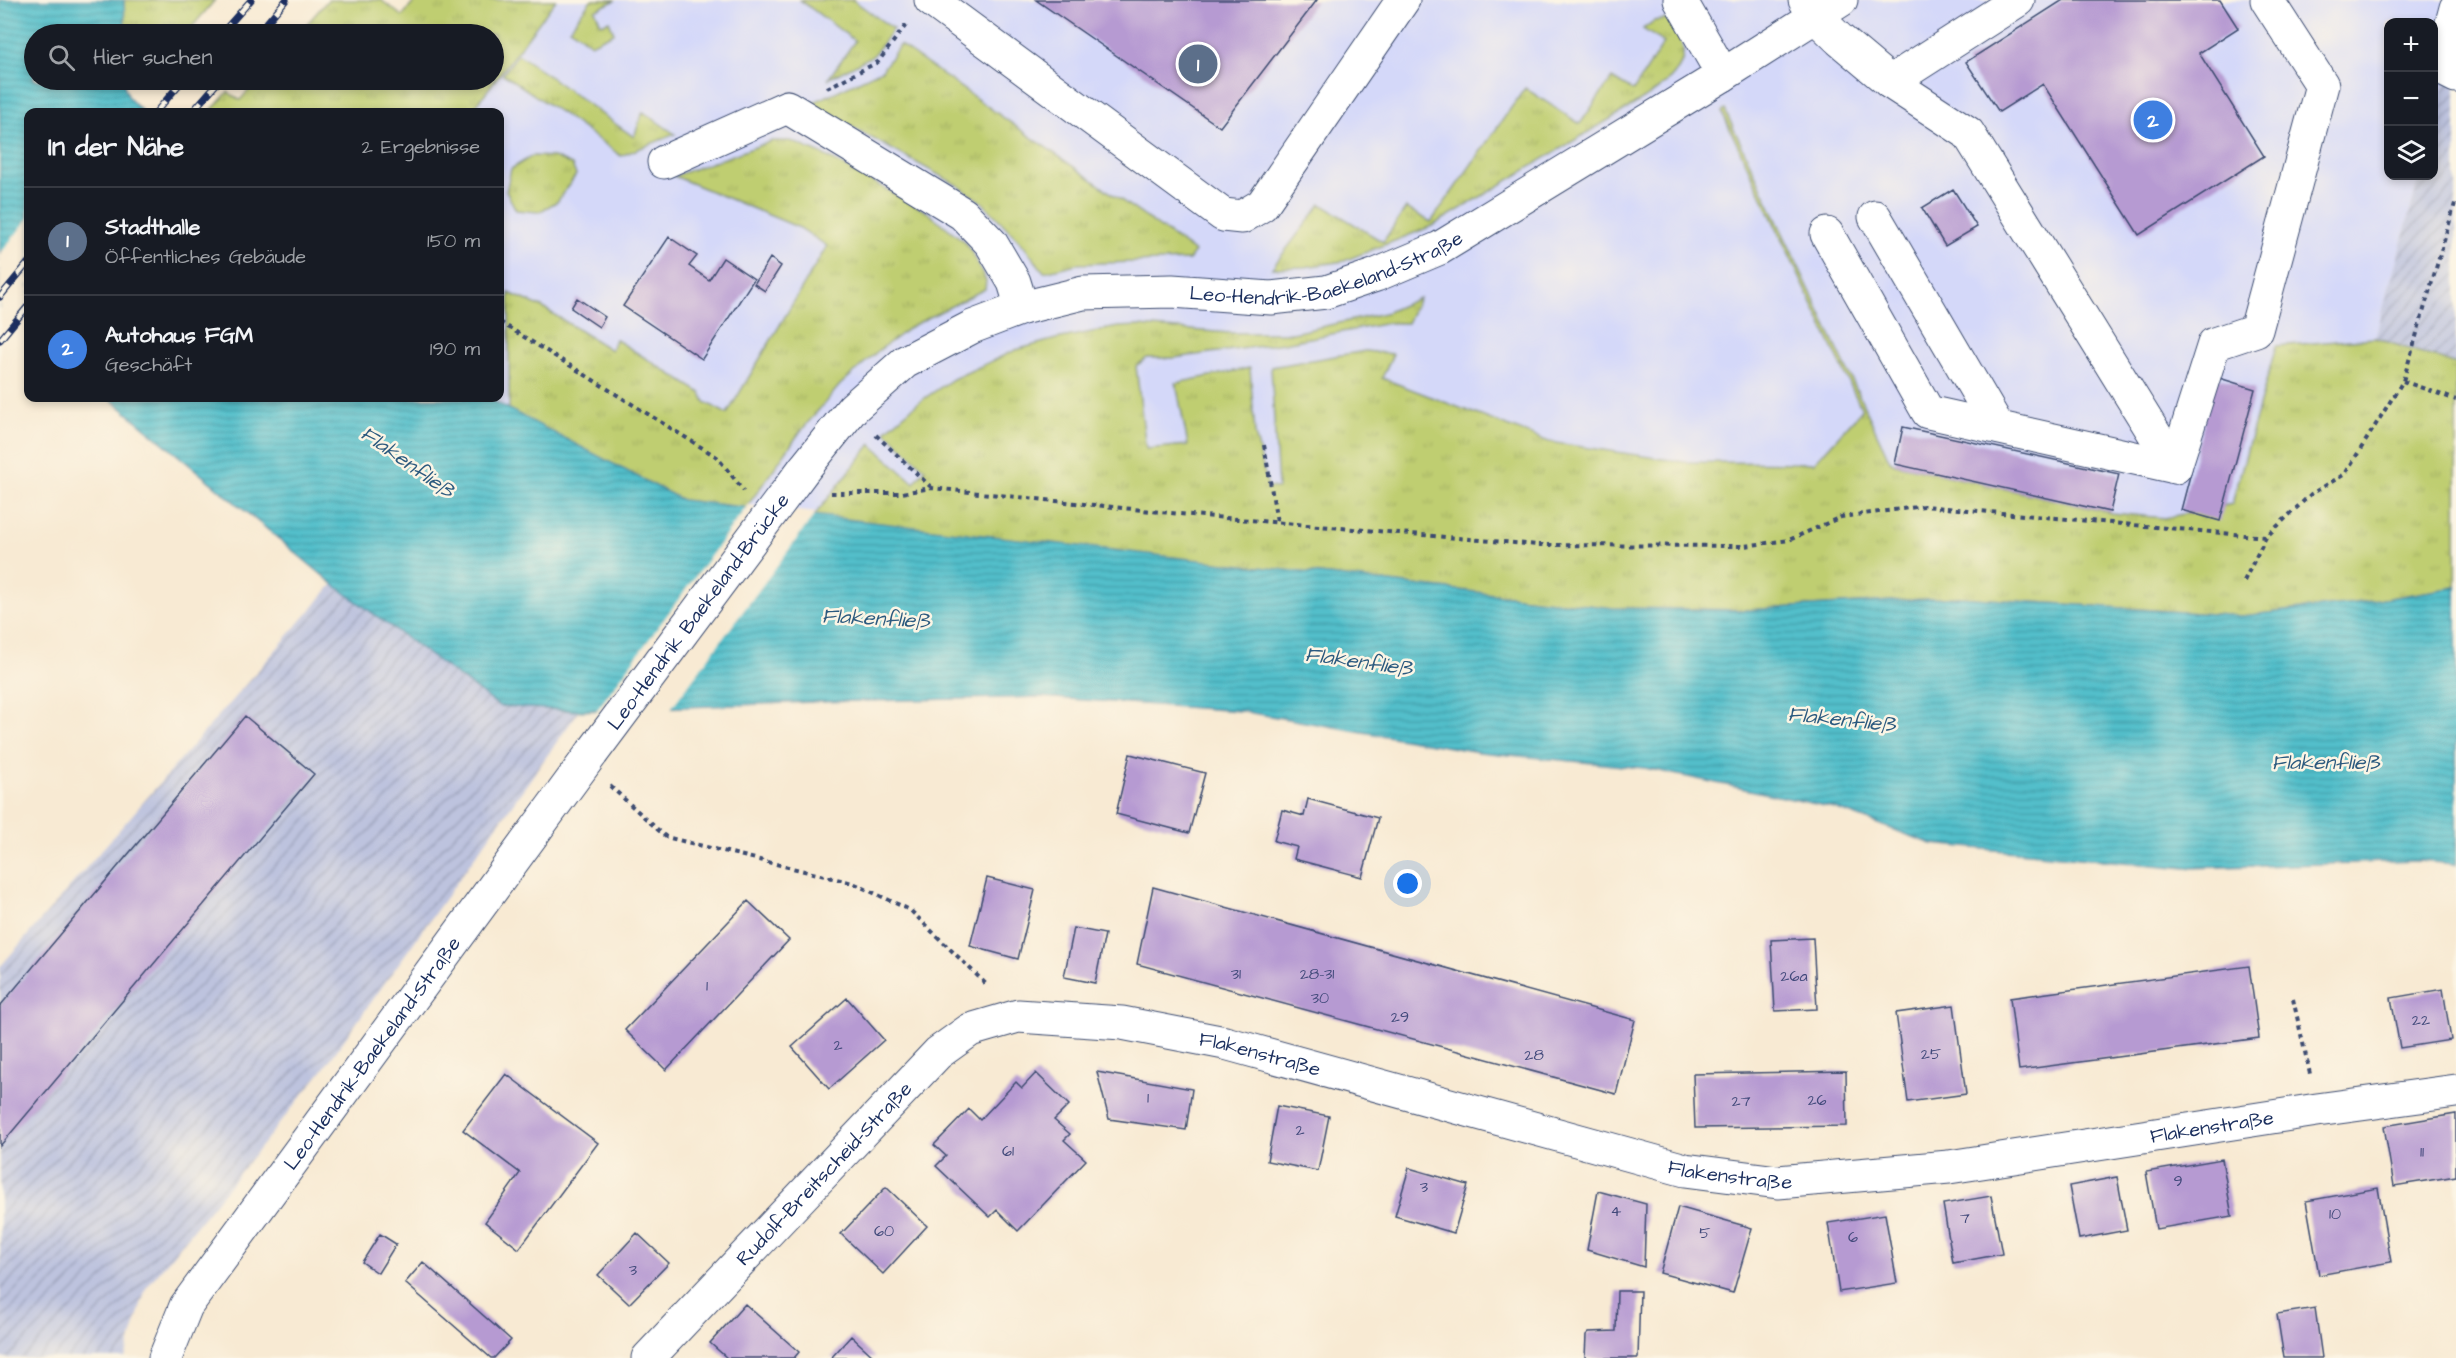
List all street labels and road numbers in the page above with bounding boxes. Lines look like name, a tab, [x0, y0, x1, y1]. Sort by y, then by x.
street label: Leo-Hendrik-Baekeland-Straße	[1189, 224, 1469, 313]
street label: Leo-Hendrik Baekeland-Brücke	[601, 487, 796, 736]
street label: Leo-Hendrik-Baekeland-Straße	[277, 931, 468, 1176]
street label: Flakenstraße	[1197, 1025, 1324, 1084]
street label: Rudolf-Breitscheid-Straße	[730, 1075, 919, 1272]
street label: Flakenstraße	[2148, 1104, 2276, 1151]
street label: Flakenstraße	[1665, 1153, 1793, 1197]

